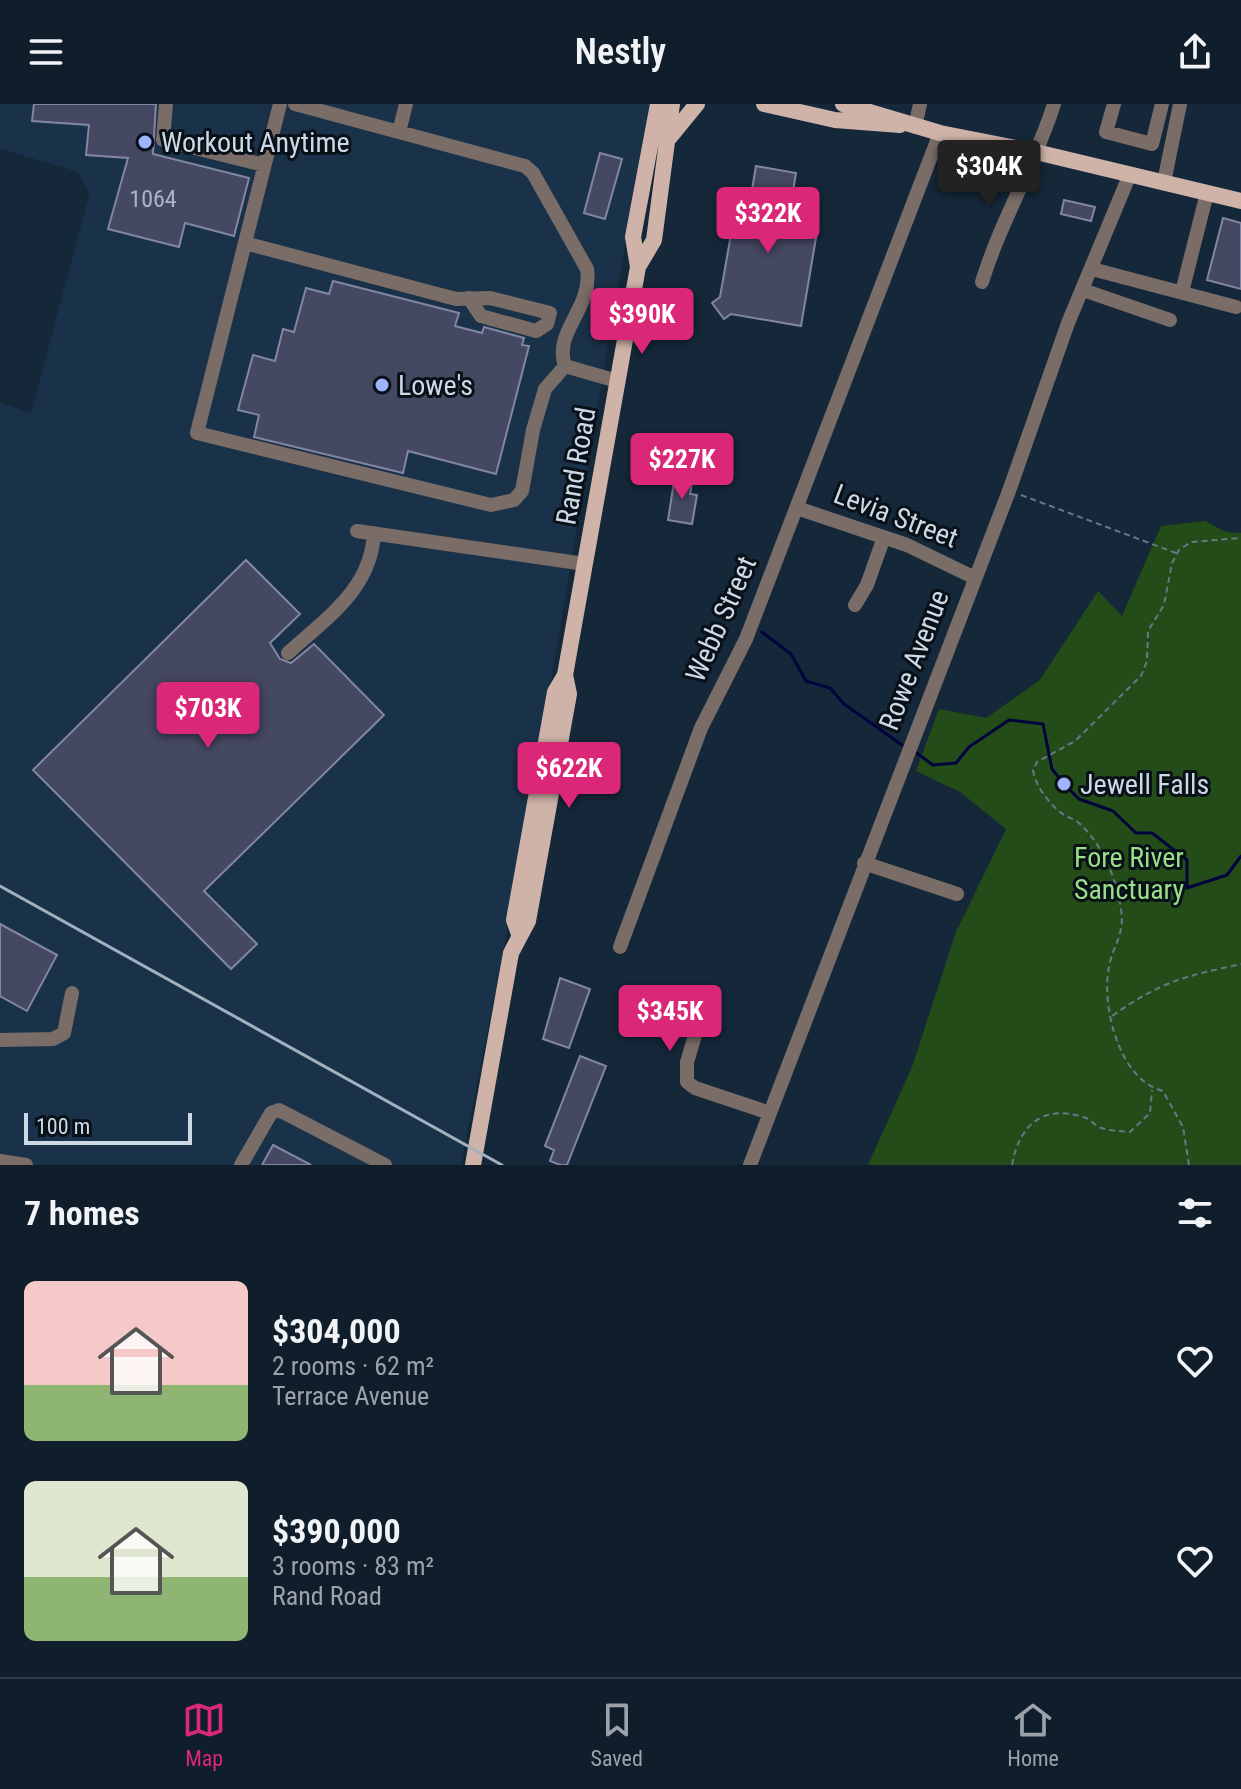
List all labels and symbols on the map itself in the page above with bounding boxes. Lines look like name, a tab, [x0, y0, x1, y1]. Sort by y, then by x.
place label: Workout Anytime	[161, 126, 350, 159]
marker: Workout Anytime	[136, 133, 154, 151]
pin: $304K	[933, 140, 1045, 208]
house number: 1064	[129, 185, 177, 213]
pin: $322K	[712, 187, 824, 255]
pin: $390K	[586, 288, 698, 356]
place label: Lowe's	[398, 369, 473, 402]
marker: Lowe's	[373, 376, 391, 394]
street label: Rand Road	[549, 405, 603, 527]
pin: $227K	[626, 433, 738, 501]
street label: Levia Street	[829, 477, 963, 555]
street label: Webb Street	[679, 551, 763, 687]
street label: Rowe Avenue	[872, 585, 956, 735]
pin: $703K	[152, 682, 264, 750]
pin: $622K	[513, 742, 625, 810]
place label: Jewell Falls	[1080, 768, 1209, 801]
marker: Jewell Falls	[1055, 775, 1073, 793]
park label: Fore River Sanctuary	[1074, 841, 1184, 906]
pin: $345K	[614, 985, 726, 1053]
scale bar	[24, 1109, 192, 1145]

